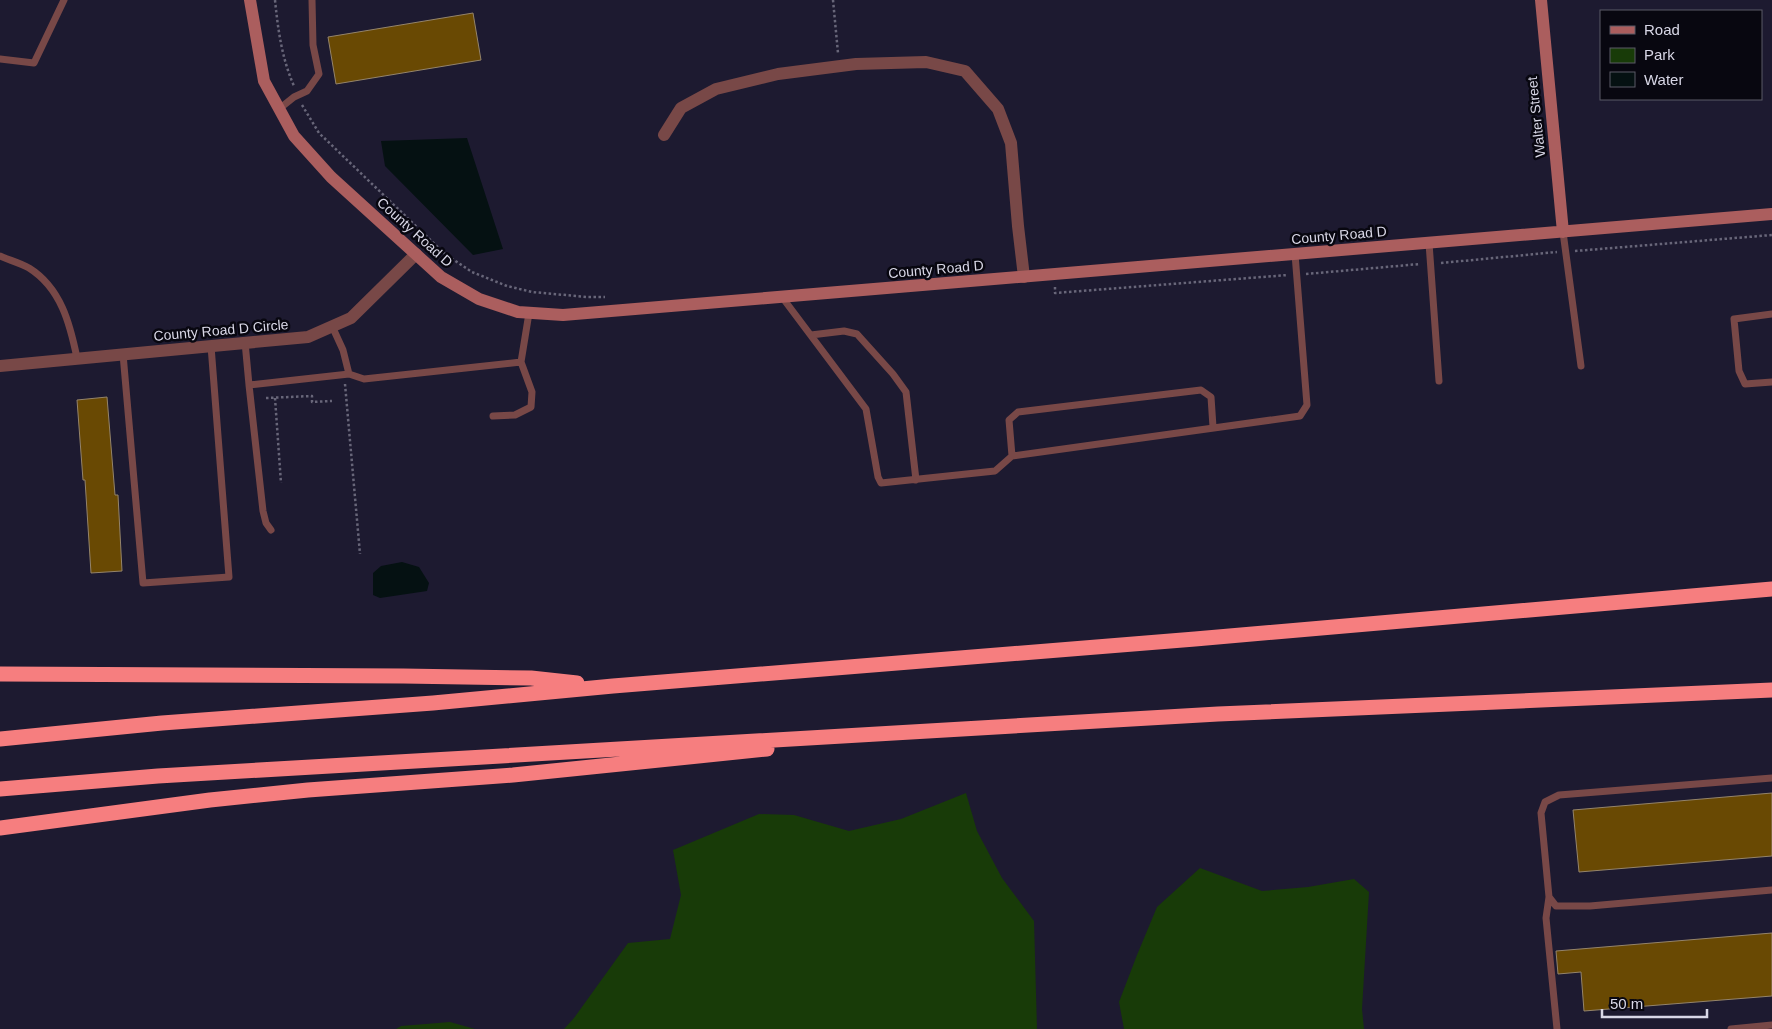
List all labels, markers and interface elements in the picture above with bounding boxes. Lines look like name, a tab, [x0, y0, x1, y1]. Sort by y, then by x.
legend	[1600, 10, 1762, 100]
text: Road	[1644, 21, 1680, 38]
text: Park	[1644, 46, 1675, 63]
text: Water	[1644, 71, 1683, 88]
street label: Walter Street	[1524, 76, 1548, 158]
street label: County Road D	[374, 194, 456, 270]
street label: County Road D	[1291, 223, 1387, 247]
street label: County Road D	[888, 257, 984, 281]
street label: County Road D Circle	[153, 316, 289, 344]
scale bar	[1602, 986, 1707, 1018]
text: 50 m	[1610, 995, 1643, 1012]

